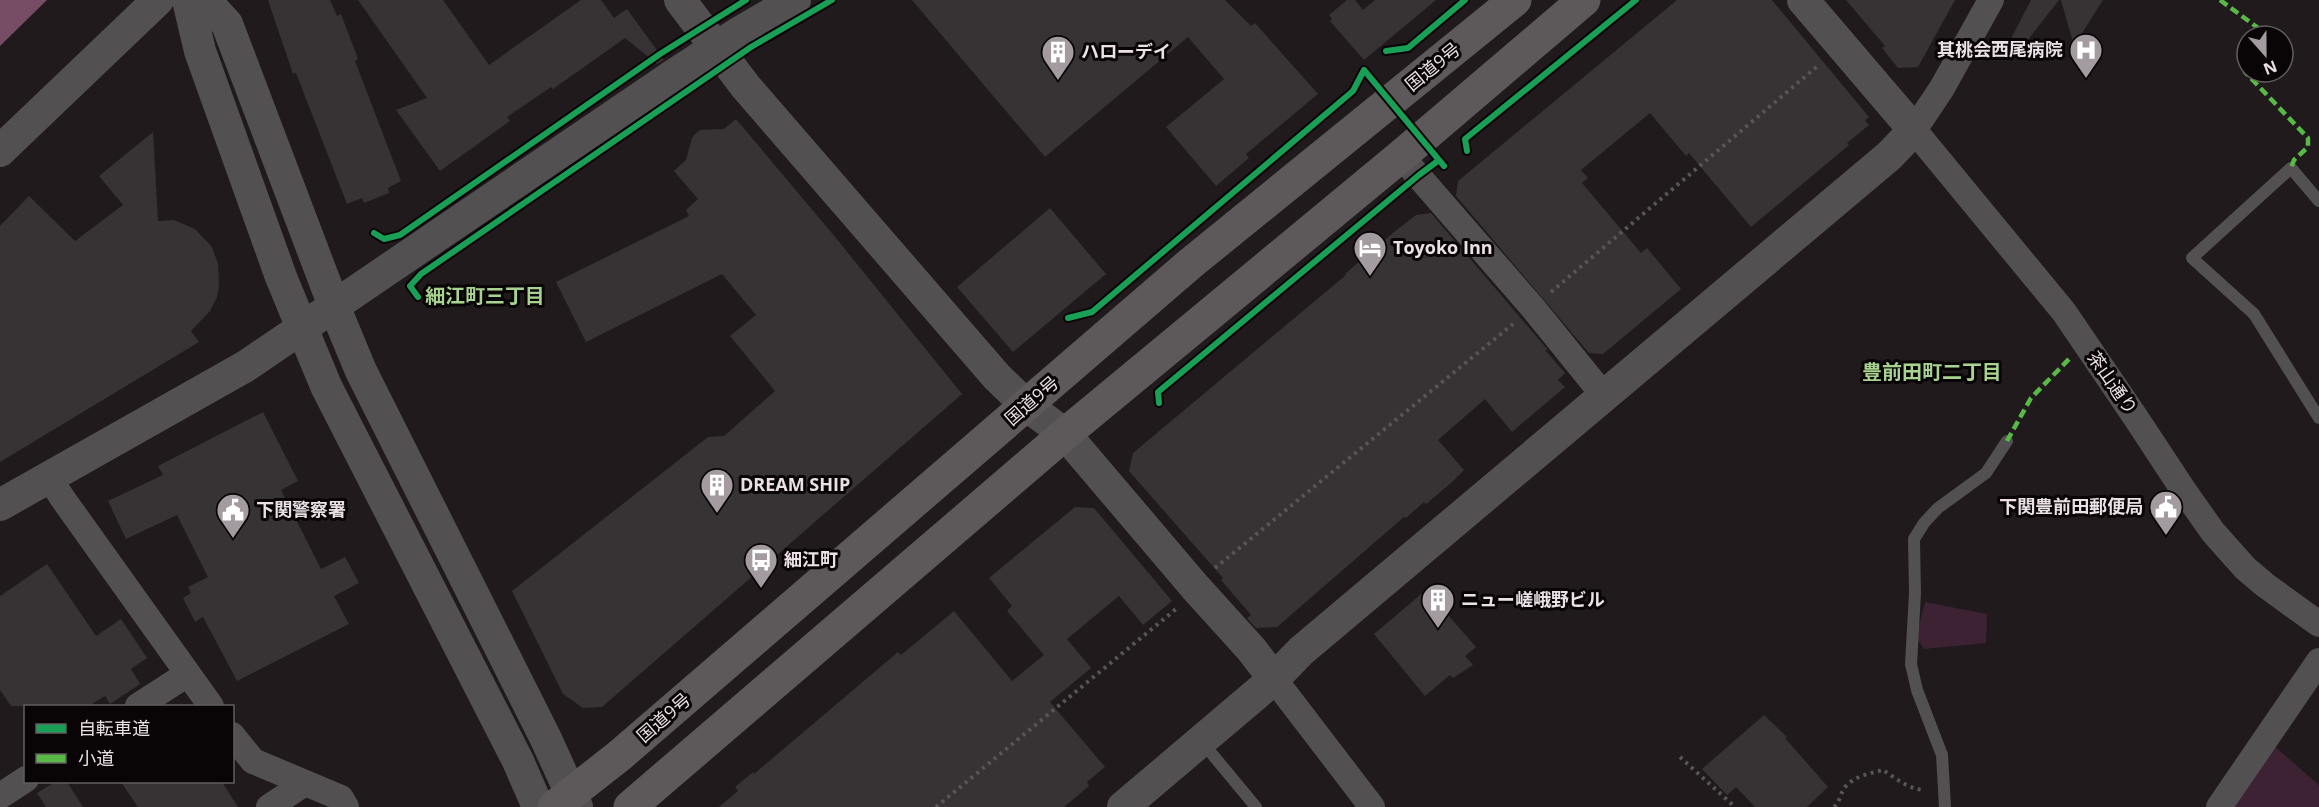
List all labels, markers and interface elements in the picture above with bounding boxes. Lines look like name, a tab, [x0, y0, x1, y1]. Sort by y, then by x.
north arrow	[2235, 24, 2295, 84]
hospital icon: 其桃会西尾病院	[2068, 32, 2104, 79]
building icon: ハローデイ	[1040, 34, 1076, 81]
street label: 国道9号	[1400, 37, 1465, 96]
place label: 其桃会西尾病院	[1937, 37, 2063, 61]
place label: ハローデイ	[1081, 39, 1171, 63]
text: N	[2260, 55, 2280, 81]
hotel icon: Toyoko Inn	[1352, 230, 1388, 277]
place label: Toyoko Inn	[1393, 235, 1493, 259]
district label: 細江町三丁目	[425, 282, 545, 309]
street label: 茶山通り	[2082, 346, 2143, 419]
district label: 豊前田町二丁目	[1862, 358, 2002, 385]
street label: 国道9号	[999, 370, 1063, 430]
building icon: DREAM SHIP	[699, 467, 735, 514]
place label: DREAM SHIP	[740, 472, 850, 496]
public building icon: 下関豊前田郵便局	[2148, 489, 2184, 536]
public building icon: 下関警察署	[215, 492, 251, 539]
place label: 下関豊前田郵便局	[1999, 494, 2143, 518]
place label: 下関警察署	[256, 497, 346, 521]
bus stop icon: 細江町	[743, 542, 779, 589]
place label: 細江町	[784, 547, 838, 571]
building icon: ニュー嵯峨野ビル	[1420, 582, 1456, 629]
place label: ニュー嵯峨野ビル	[1461, 587, 1605, 611]
street label: 国道9号	[631, 687, 695, 747]
legend	[24, 705, 234, 783]
text: 自転車道	[78, 716, 150, 740]
text: 小道	[78, 746, 114, 770]

